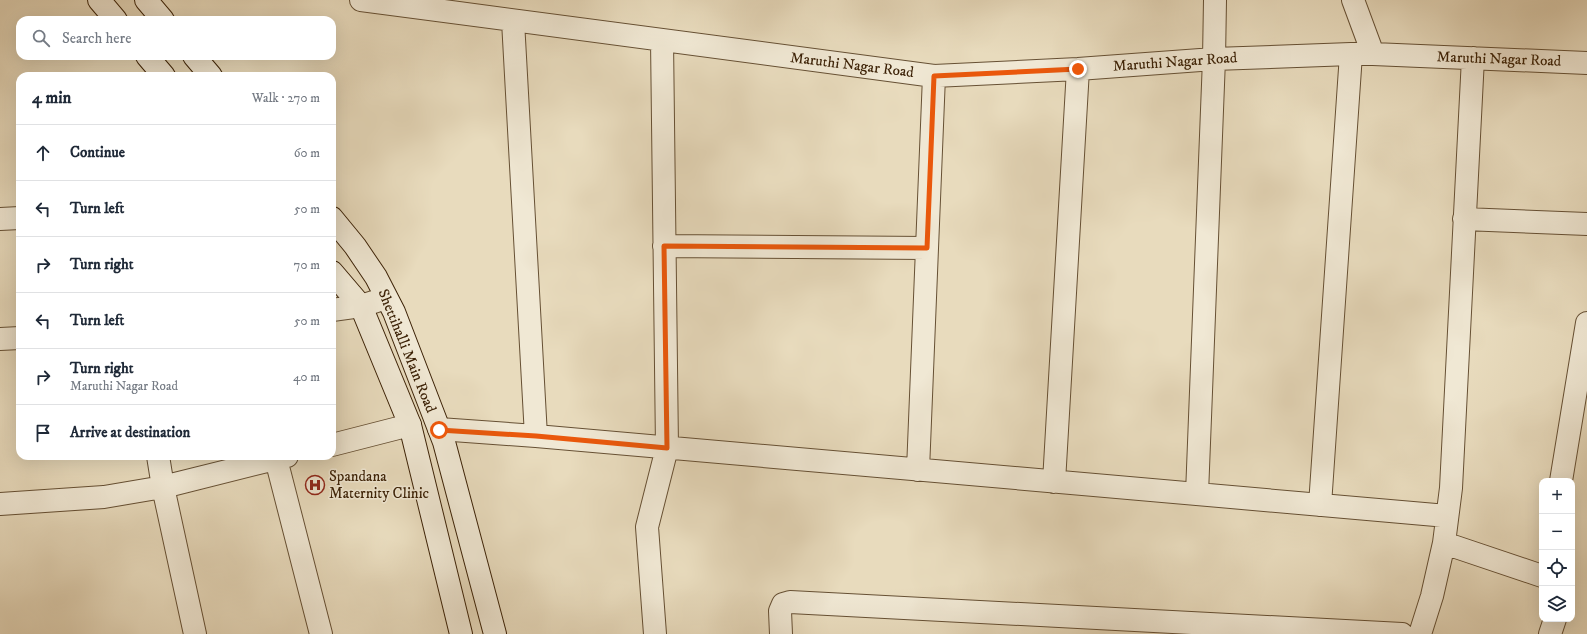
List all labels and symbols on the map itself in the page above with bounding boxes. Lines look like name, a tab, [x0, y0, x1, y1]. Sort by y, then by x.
street label: Maruthi Nagar Road	[1436, 47, 1562, 71]
street label: Maruthi Nagar Road	[789, 48, 915, 82]
street label: Maruthi Nagar Road	[1112, 48, 1238, 76]
route end	[1069, 60, 1087, 78]
street label: Shettihalli Main Road	[374, 286, 441, 416]
route start	[430, 421, 448, 439]
place label: Spandana Maternity Clinic	[329, 467, 430, 503]
hospital icon: Spandana Maternity Clinic	[304, 474, 326, 496]

